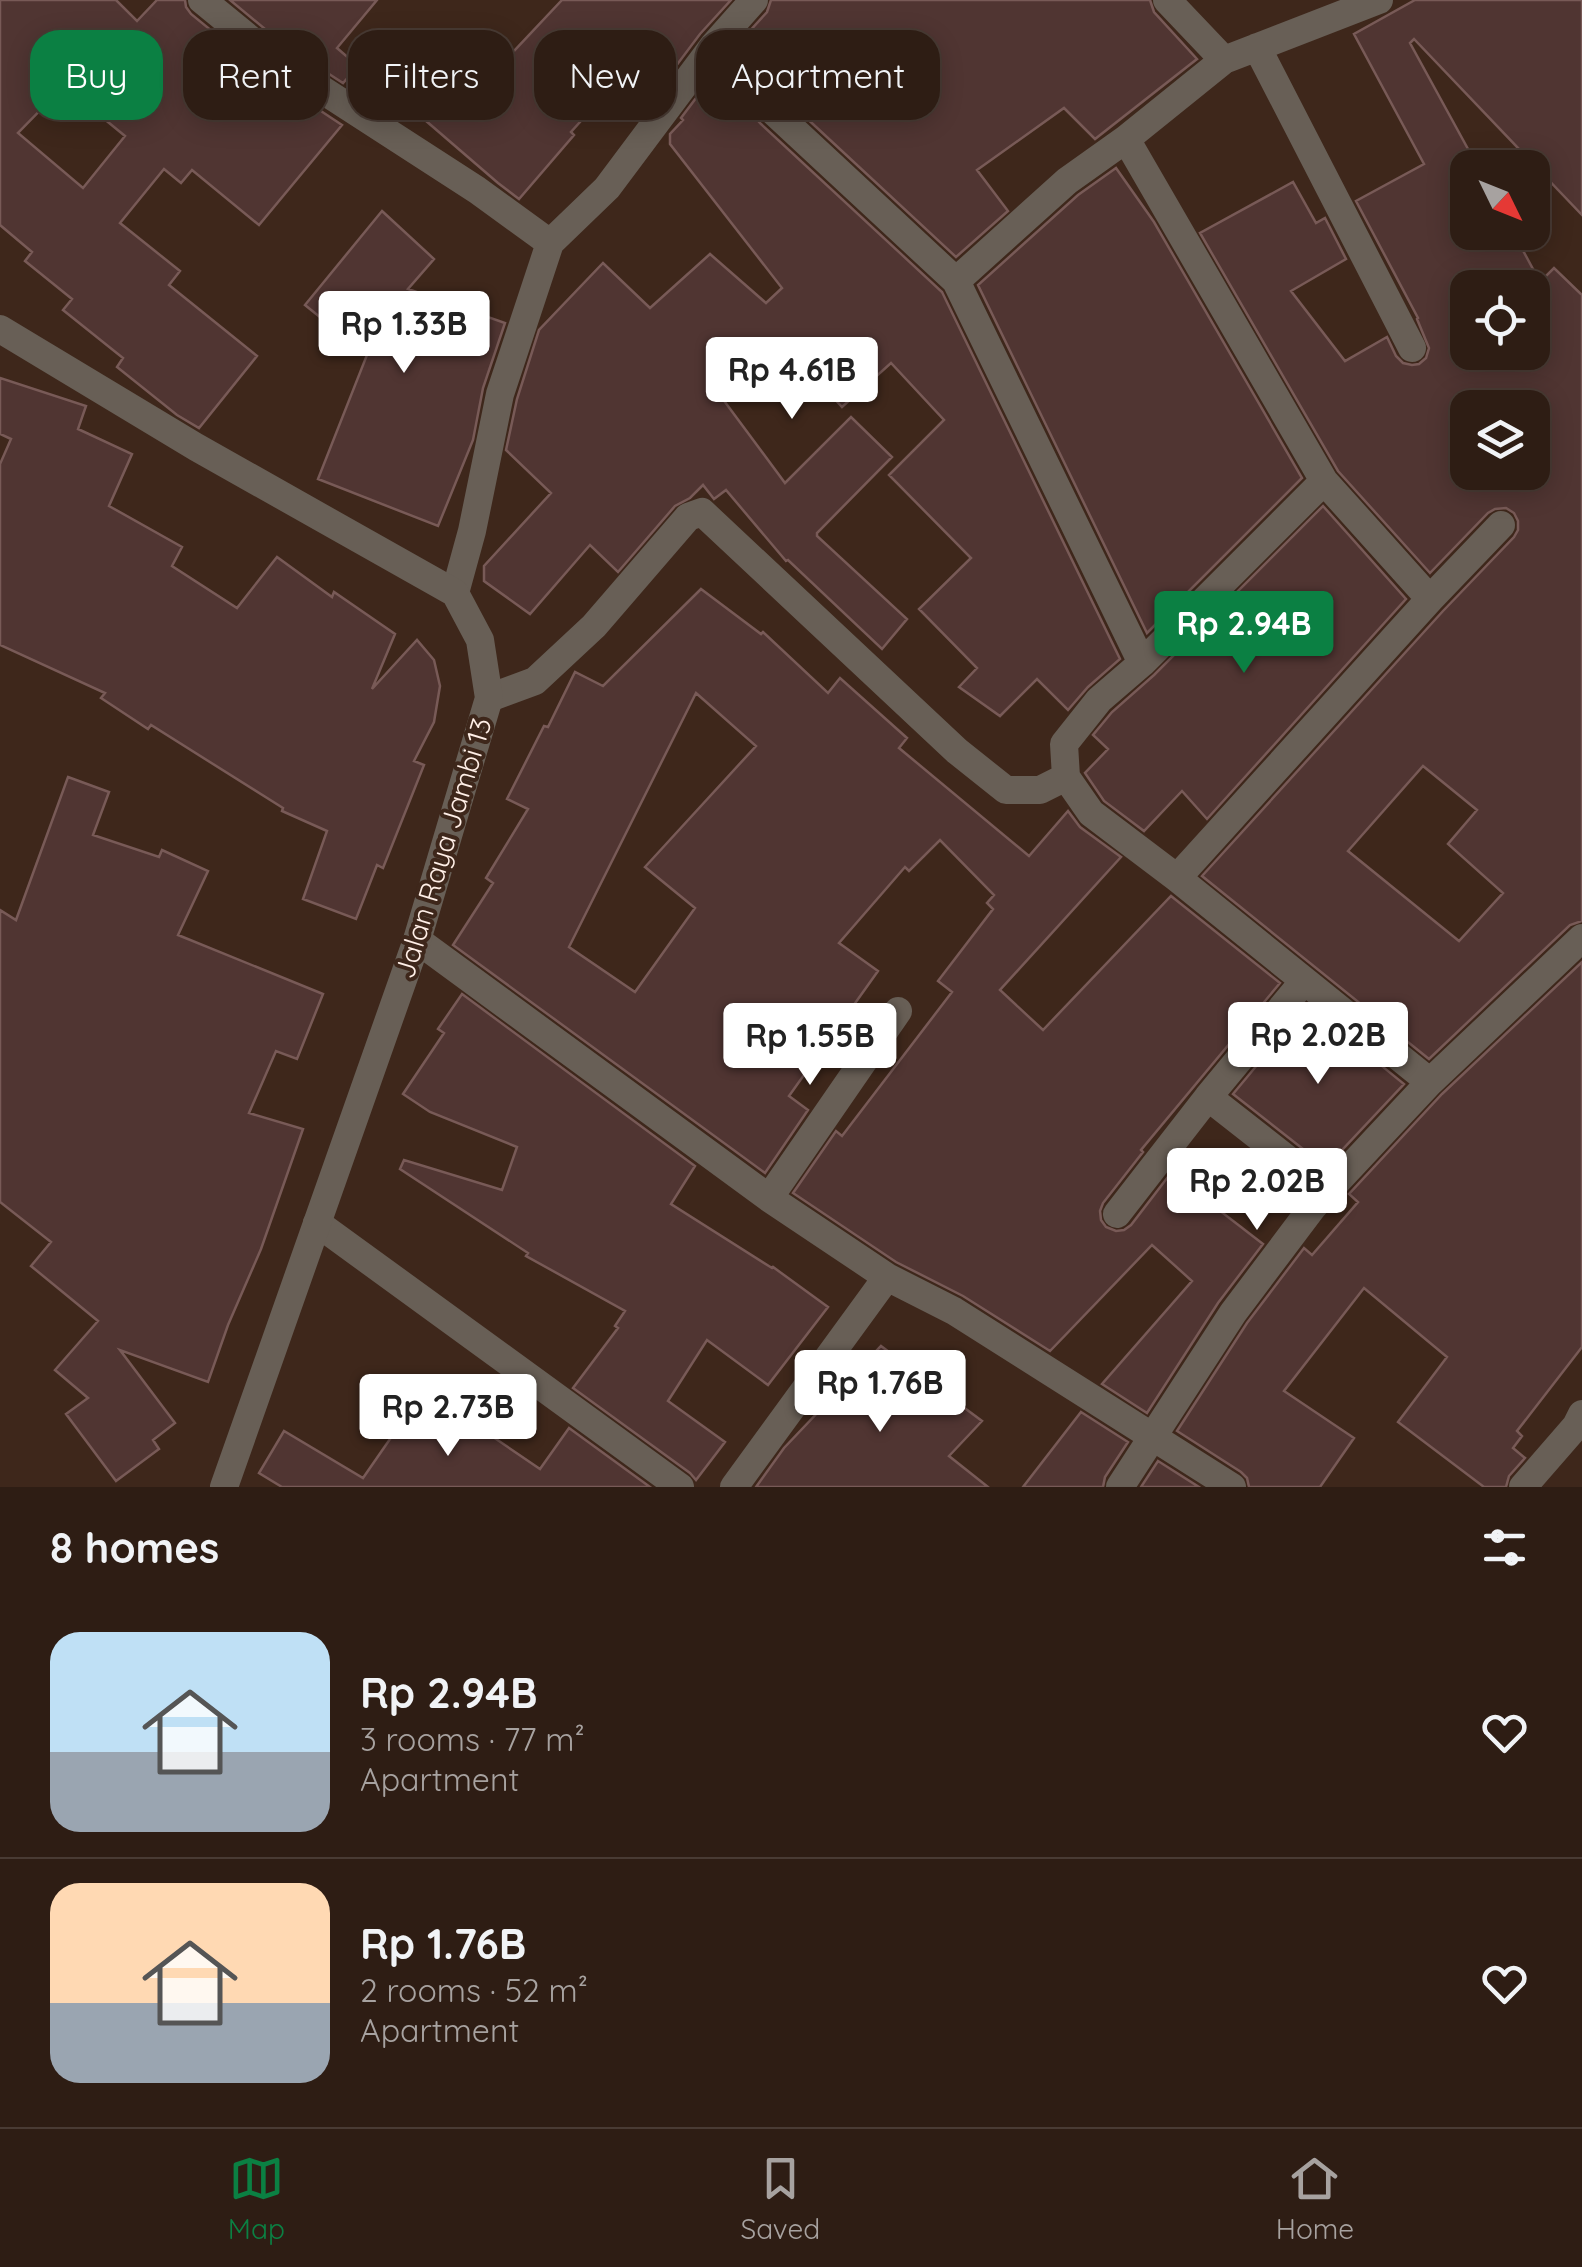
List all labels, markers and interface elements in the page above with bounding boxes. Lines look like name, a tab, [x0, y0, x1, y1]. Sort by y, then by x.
chip: Buy	[30, 30, 163, 120]
chip: Rent	[183, 30, 328, 120]
chip: Filters	[348, 30, 514, 120]
chip: New	[534, 30, 676, 120]
chip: Apartment	[696, 30, 940, 120]
north arrow	[1450, 150, 1550, 250]
map controls	[1450, 150, 1550, 490]
button: locate	[1450, 270, 1550, 370]
pin: Rp 1.33B	[301, 291, 507, 376]
text: Rp 1.33B	[341, 303, 467, 343]
pin: Rp 4.61B	[689, 337, 895, 422]
text: Rp 4.61B	[728, 349, 856, 389]
button: layers	[1450, 390, 1550, 490]
pin: Rp 2.94B	[1141, 591, 1347, 676]
text: Rp 2.94B	[1176, 603, 1312, 643]
street label: Jalan Raya Jambi 13	[386, 713, 499, 982]
pin: Rp 2.02B	[1215, 1002, 1421, 1087]
pin: Rp 1.55B	[707, 1003, 913, 1088]
text: Rp 2.02B	[1250, 1014, 1386, 1054]
text: Rp 1.55B	[745, 1015, 875, 1055]
pin: Rp 2.02B	[1154, 1148, 1360, 1233]
text: Rp 2.02B	[1189, 1160, 1325, 1200]
pin: Rp 1.76B	[777, 1350, 983, 1435]
text: Rp 1.76B	[817, 1362, 943, 1402]
pin: Rp 2.73B	[345, 1374, 551, 1459]
text: Rp 2.73B	[382, 1386, 514, 1426]
icon: filters	[1477, 1520, 1532, 1575]
text: 8 homes	[50, 1521, 219, 1574]
text: Rp 2.94B	[360, 1666, 537, 1719]
icon: home	[130, 1672, 250, 1792]
icon: heart	[1477, 1705, 1532, 1760]
text: 3 rooms · 77 m²	[360, 1719, 585, 1759]
text: Apartment	[360, 1759, 519, 1799]
text: Rp 1.76B	[360, 1917, 526, 1970]
icon: home	[130, 1923, 250, 2043]
icon: heart	[1477, 1956, 1532, 2011]
text: 2 rooms · 52 m²	[360, 1970, 588, 2010]
text: Apartment	[360, 2010, 519, 2050]
tab: Map	[228, 2151, 285, 2246]
tab: Saved	[740, 2151, 820, 2246]
tab: Home	[1276, 2151, 1354, 2246]

